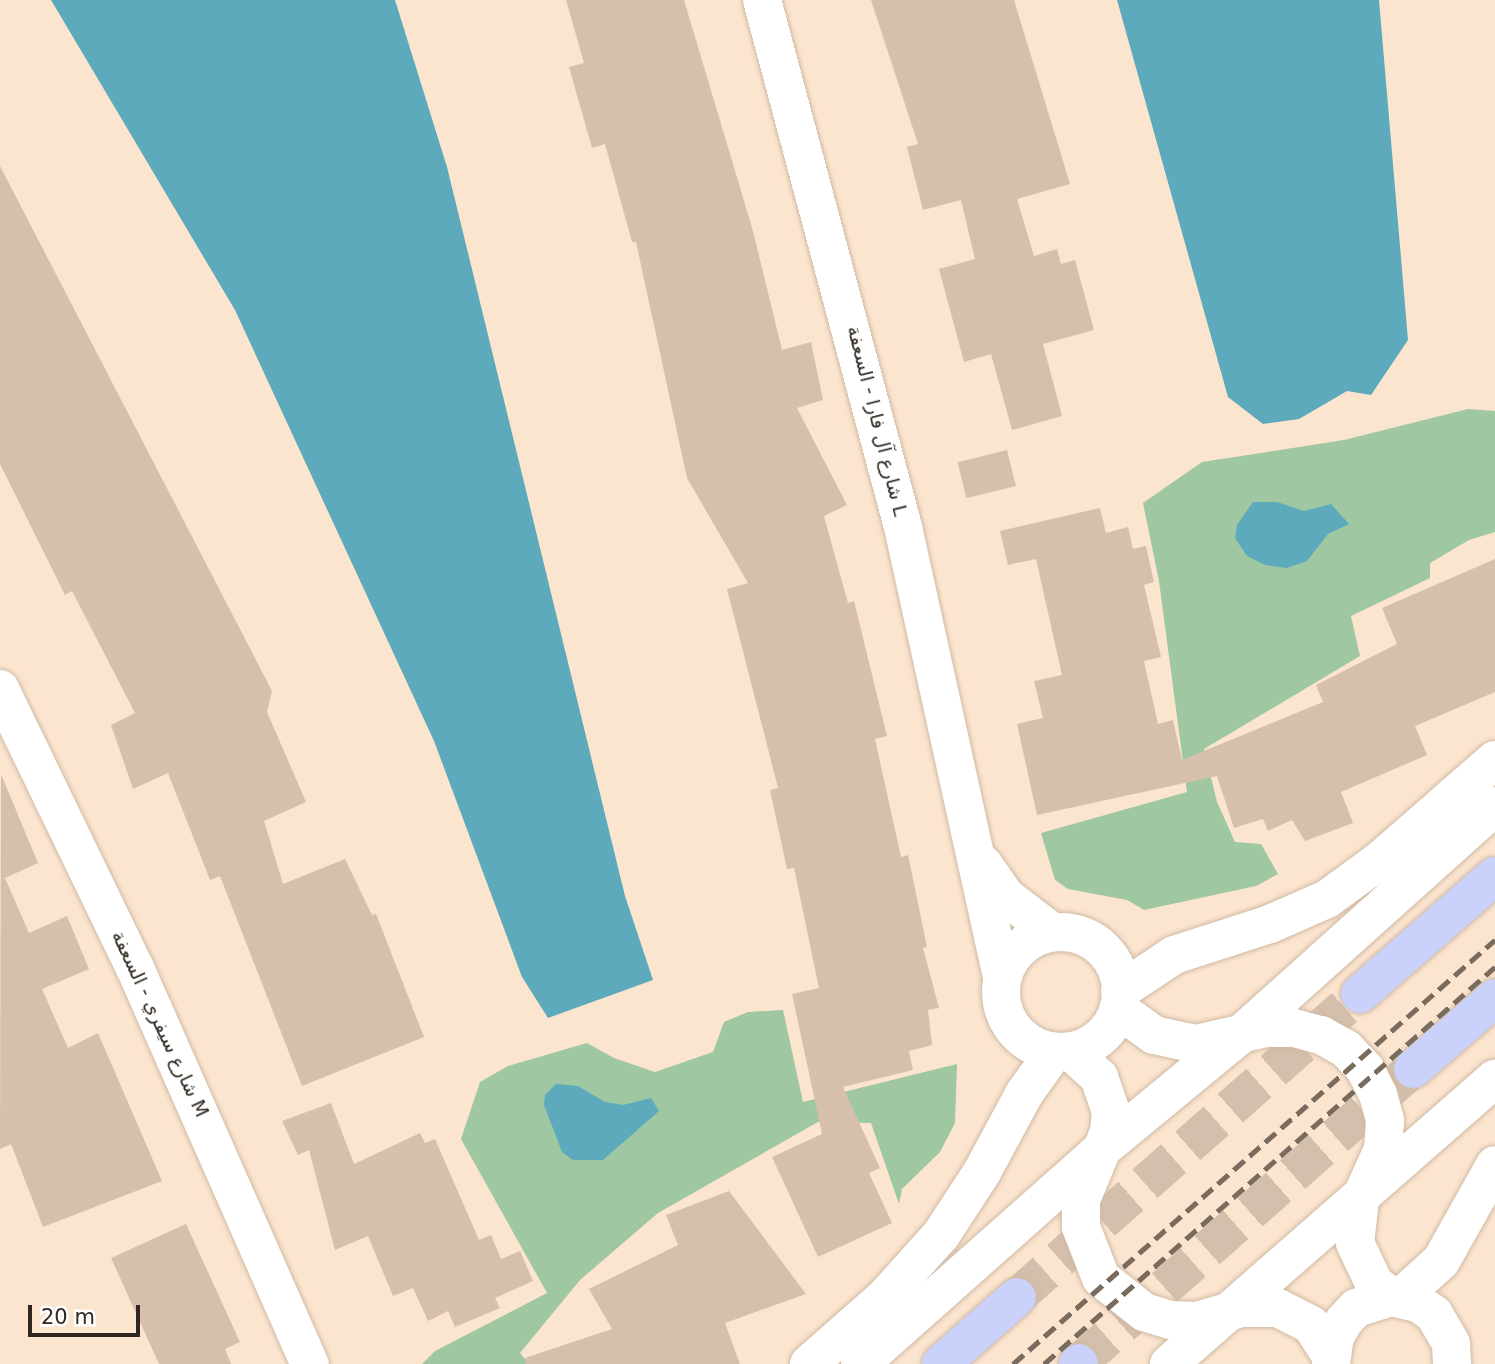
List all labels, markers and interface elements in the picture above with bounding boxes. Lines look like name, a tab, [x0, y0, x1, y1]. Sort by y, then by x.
street label: شارع آل فارا - السعفة L	[842, 324, 912, 518]
street label: شارع سيفري - السعفة M	[107, 927, 213, 1121]
scale bar	[32, 1290, 144, 1334]
text: 20 m	[41, 1305, 95, 1329]

